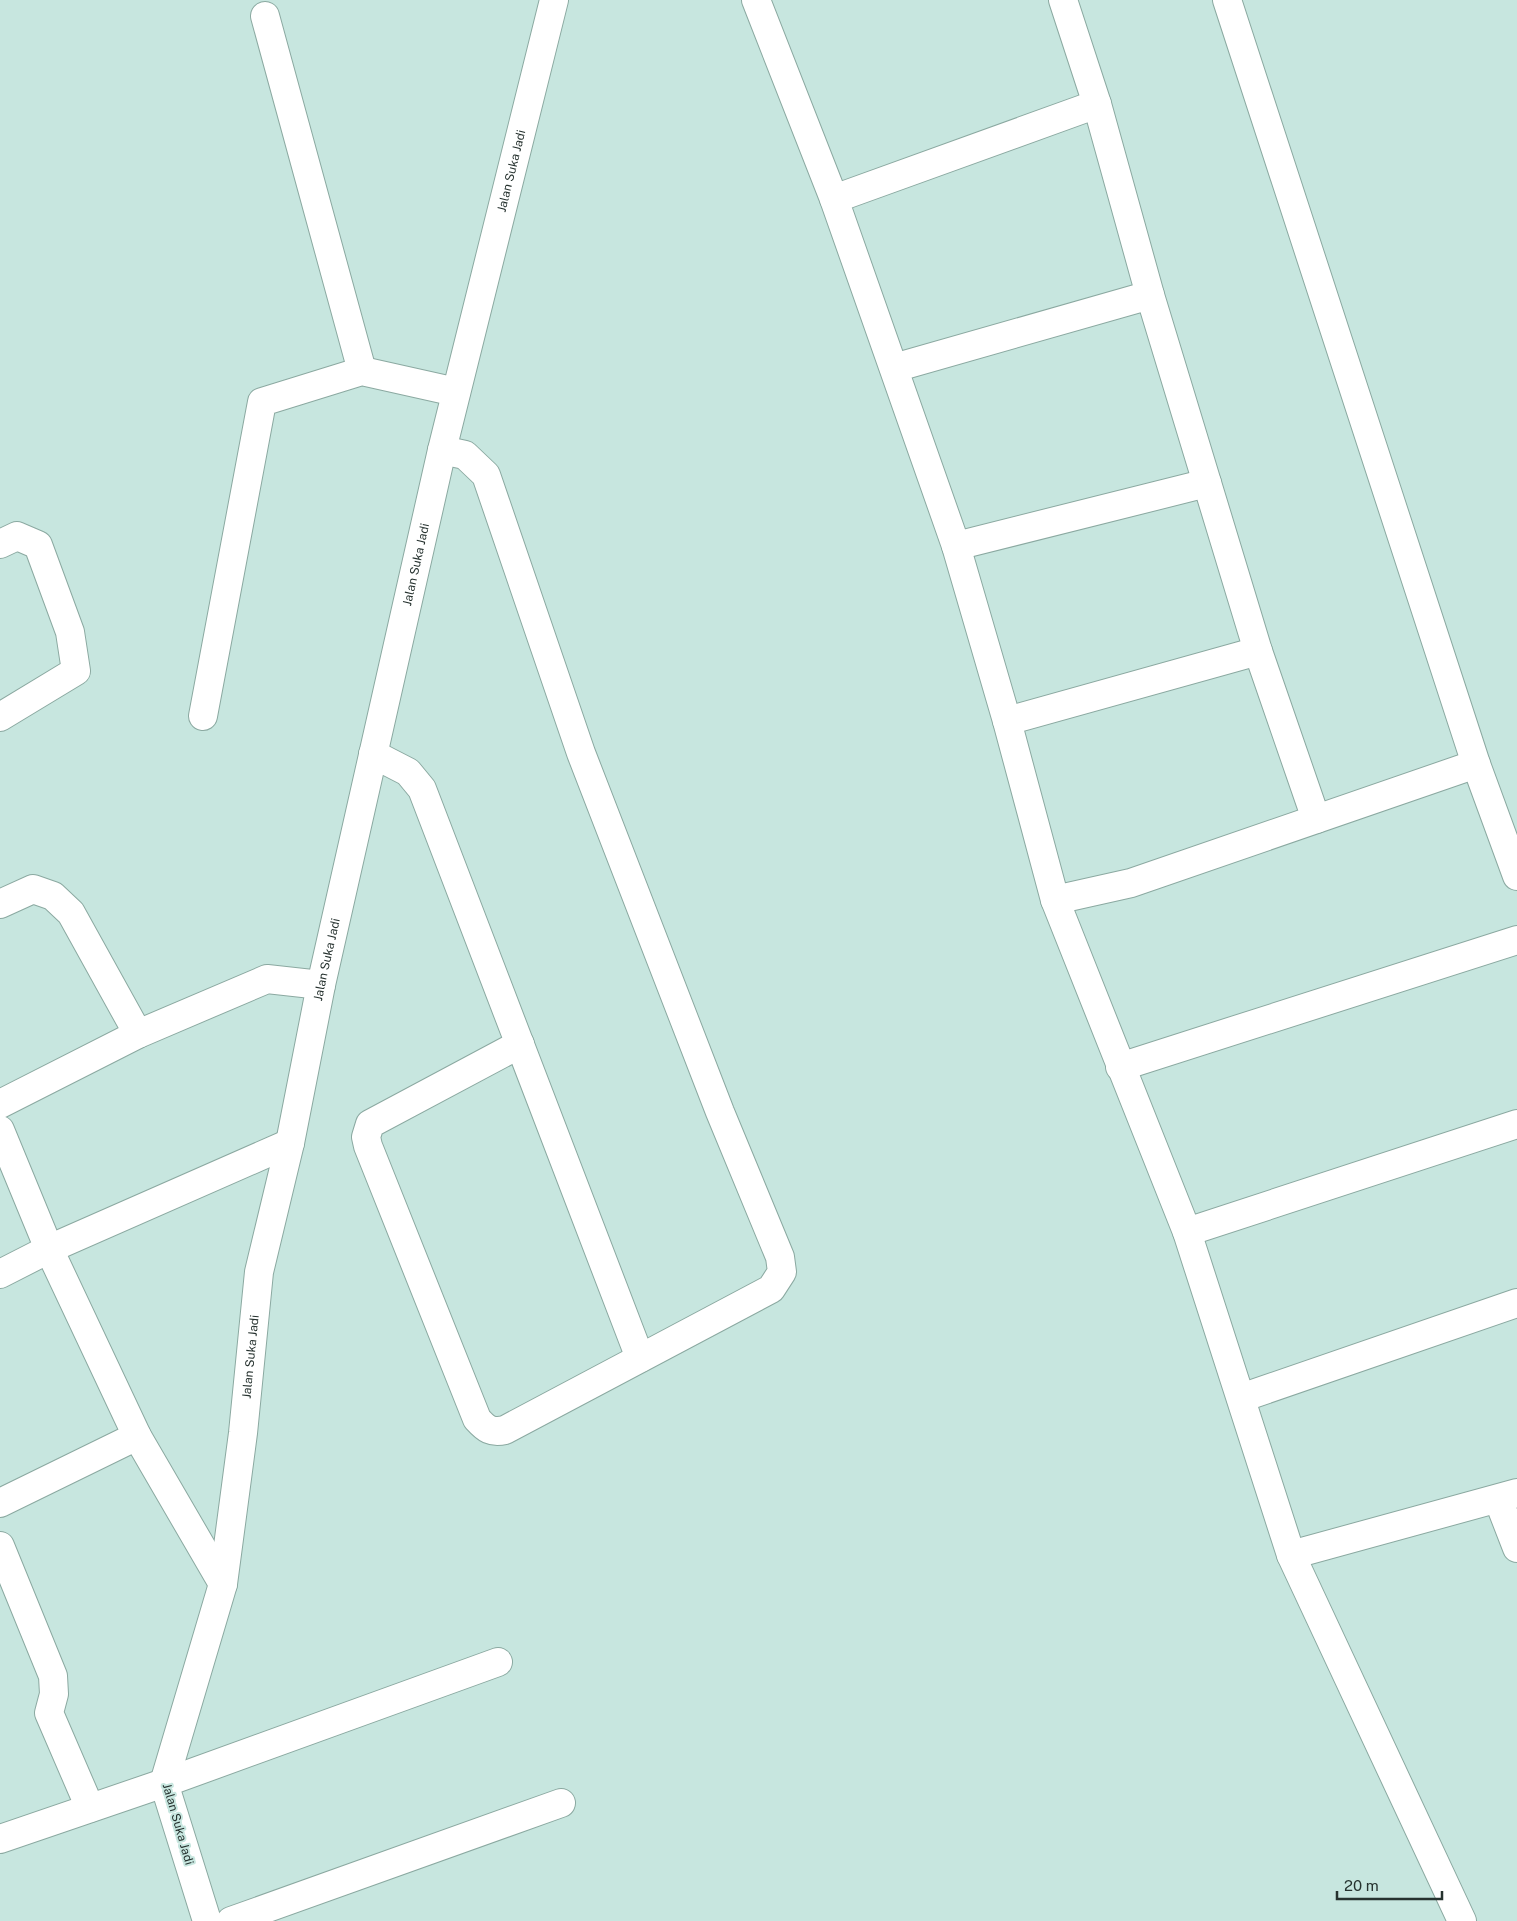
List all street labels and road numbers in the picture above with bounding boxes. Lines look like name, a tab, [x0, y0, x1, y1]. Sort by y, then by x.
street label: Jalan Suka Jadi	[495, 128, 528, 213]
street label: Jalan Suka Jadi	[400, 522, 432, 607]
street label: Jalan Suka Jadi	[311, 917, 343, 1002]
street label: Jalan Suka Jadi	[239, 1314, 262, 1399]
street label: Jalan Suka Jadi	[160, 1782, 196, 1866]

